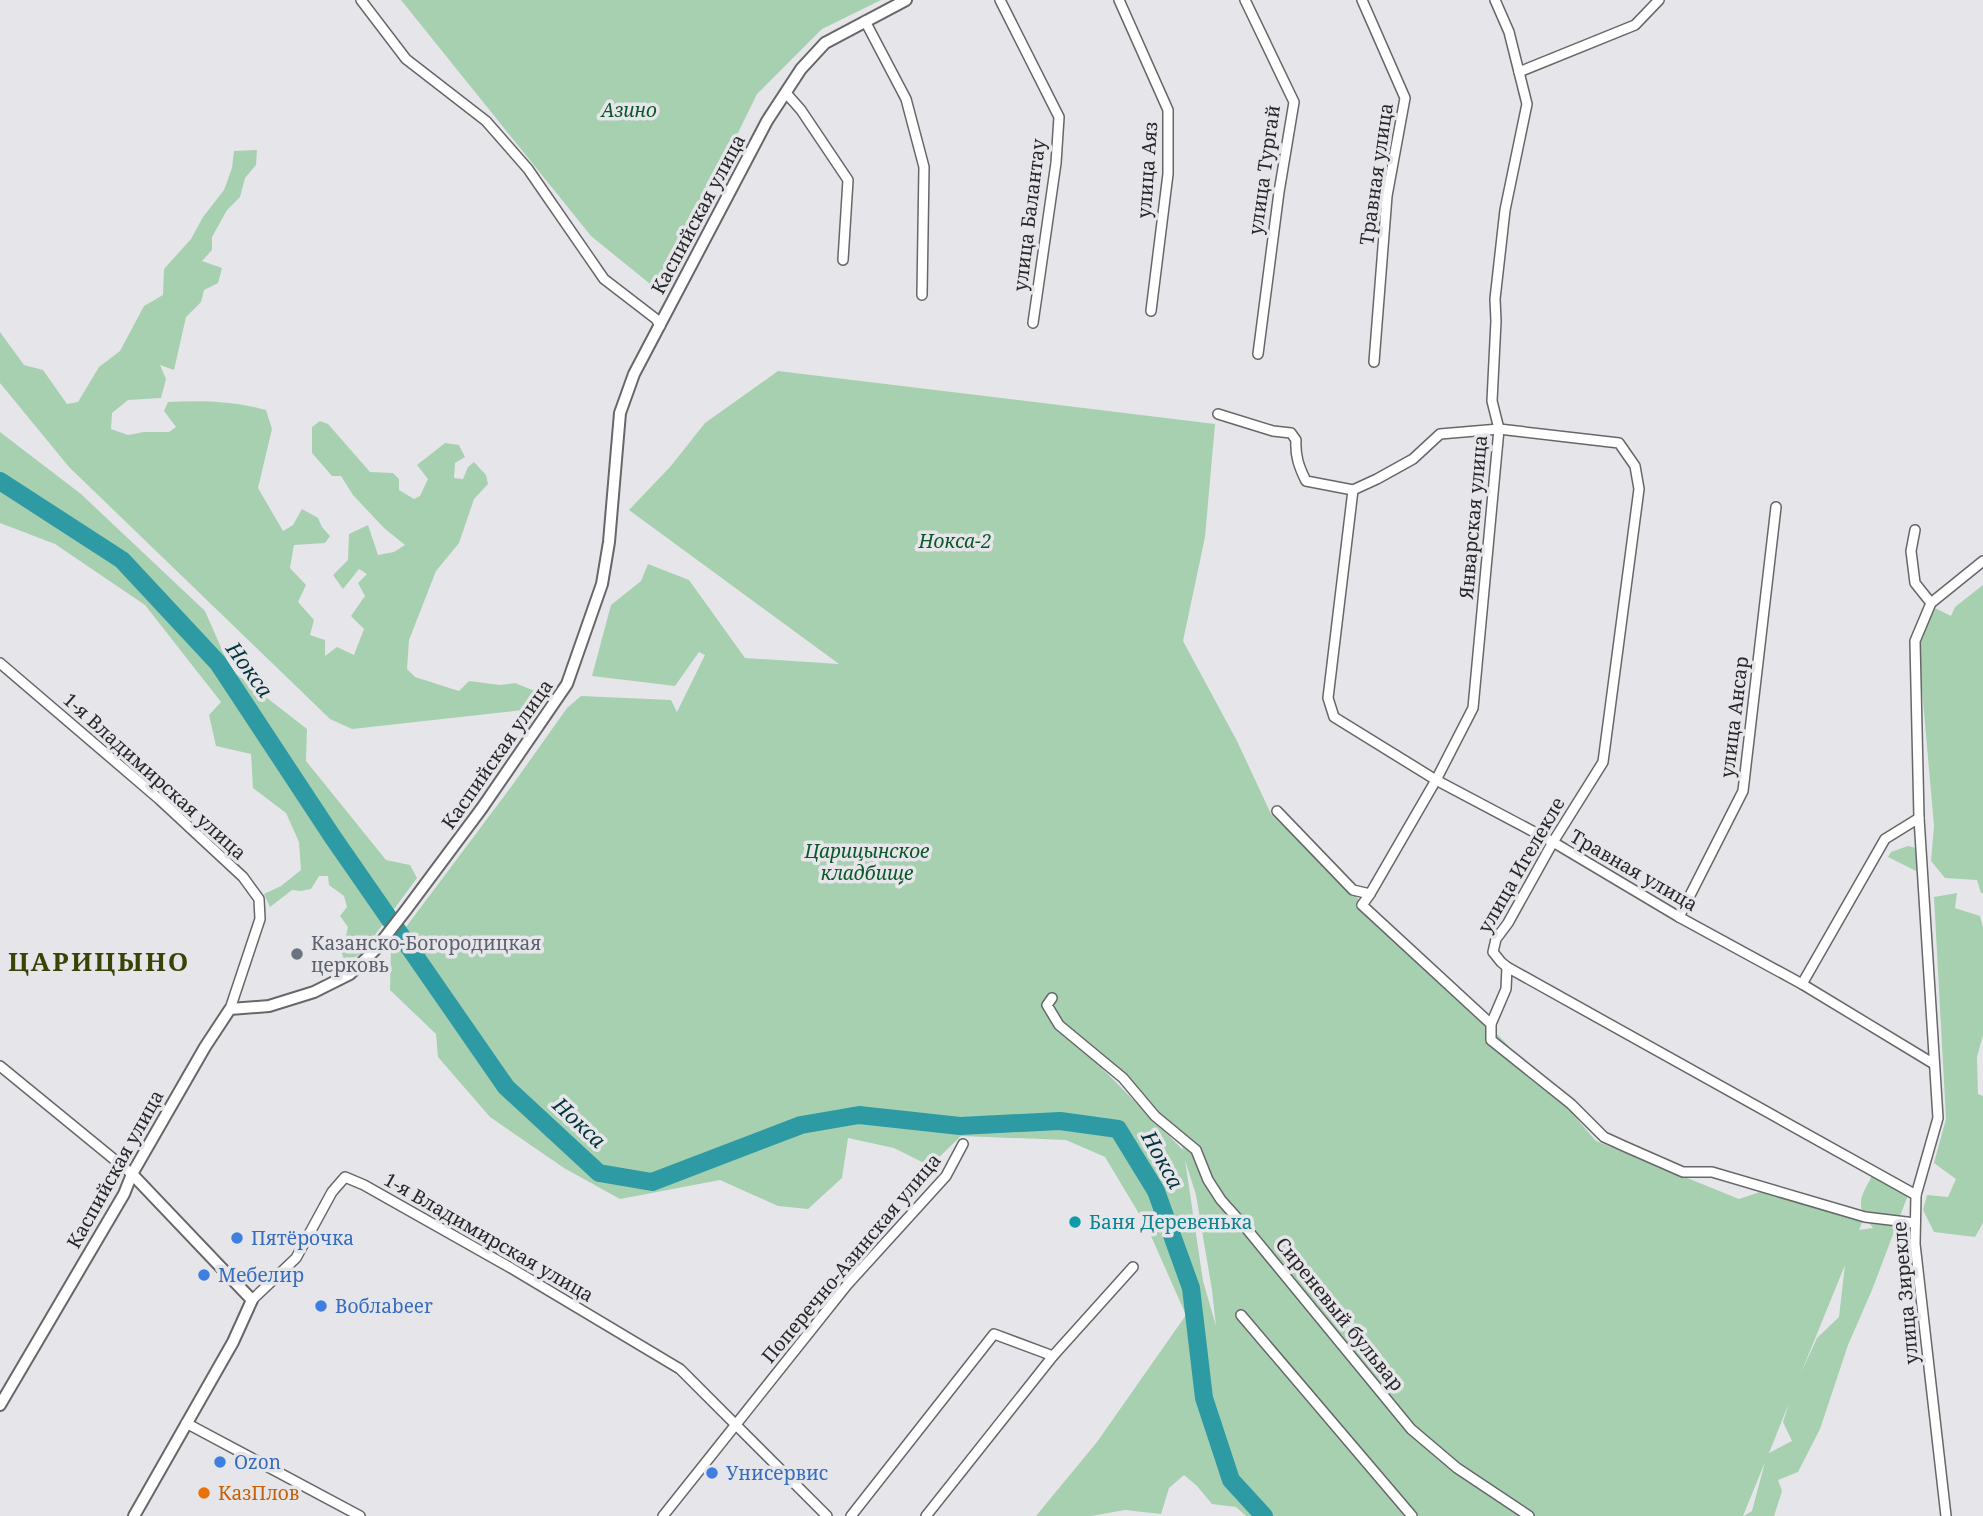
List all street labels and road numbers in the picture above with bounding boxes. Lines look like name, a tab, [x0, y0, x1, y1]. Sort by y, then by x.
street label: Травная улица	[1353, 101, 1399, 247]
street label: улица Тургай	[1242, 103, 1286, 237]
street label: улица Аяз	[1131, 121, 1163, 219]
street label: Каспийская улица	[645, 129, 751, 299]
street label: улица Балантау	[1007, 137, 1051, 293]
street label: Январская улица	[1453, 434, 1493, 601]
street label: улица Ансар	[1714, 655, 1754, 779]
street label: Каспийская улица	[435, 674, 559, 834]
street label: 1-я Владимирская улица	[58, 687, 252, 865]
street label: улица Игелекле	[1471, 792, 1571, 938]
street label: Травная улица	[1565, 823, 1703, 917]
street label: Каспийская улица	[61, 1085, 169, 1253]
street label: Поперечно-Азинская улица	[755, 1148, 947, 1368]
street label: 1-я Владимирская улица	[379, 1166, 599, 1308]
street label: улица Зирекле	[1886, 1221, 1924, 1365]
street label: Сиреневый бульвар	[1270, 1232, 1410, 1396]

